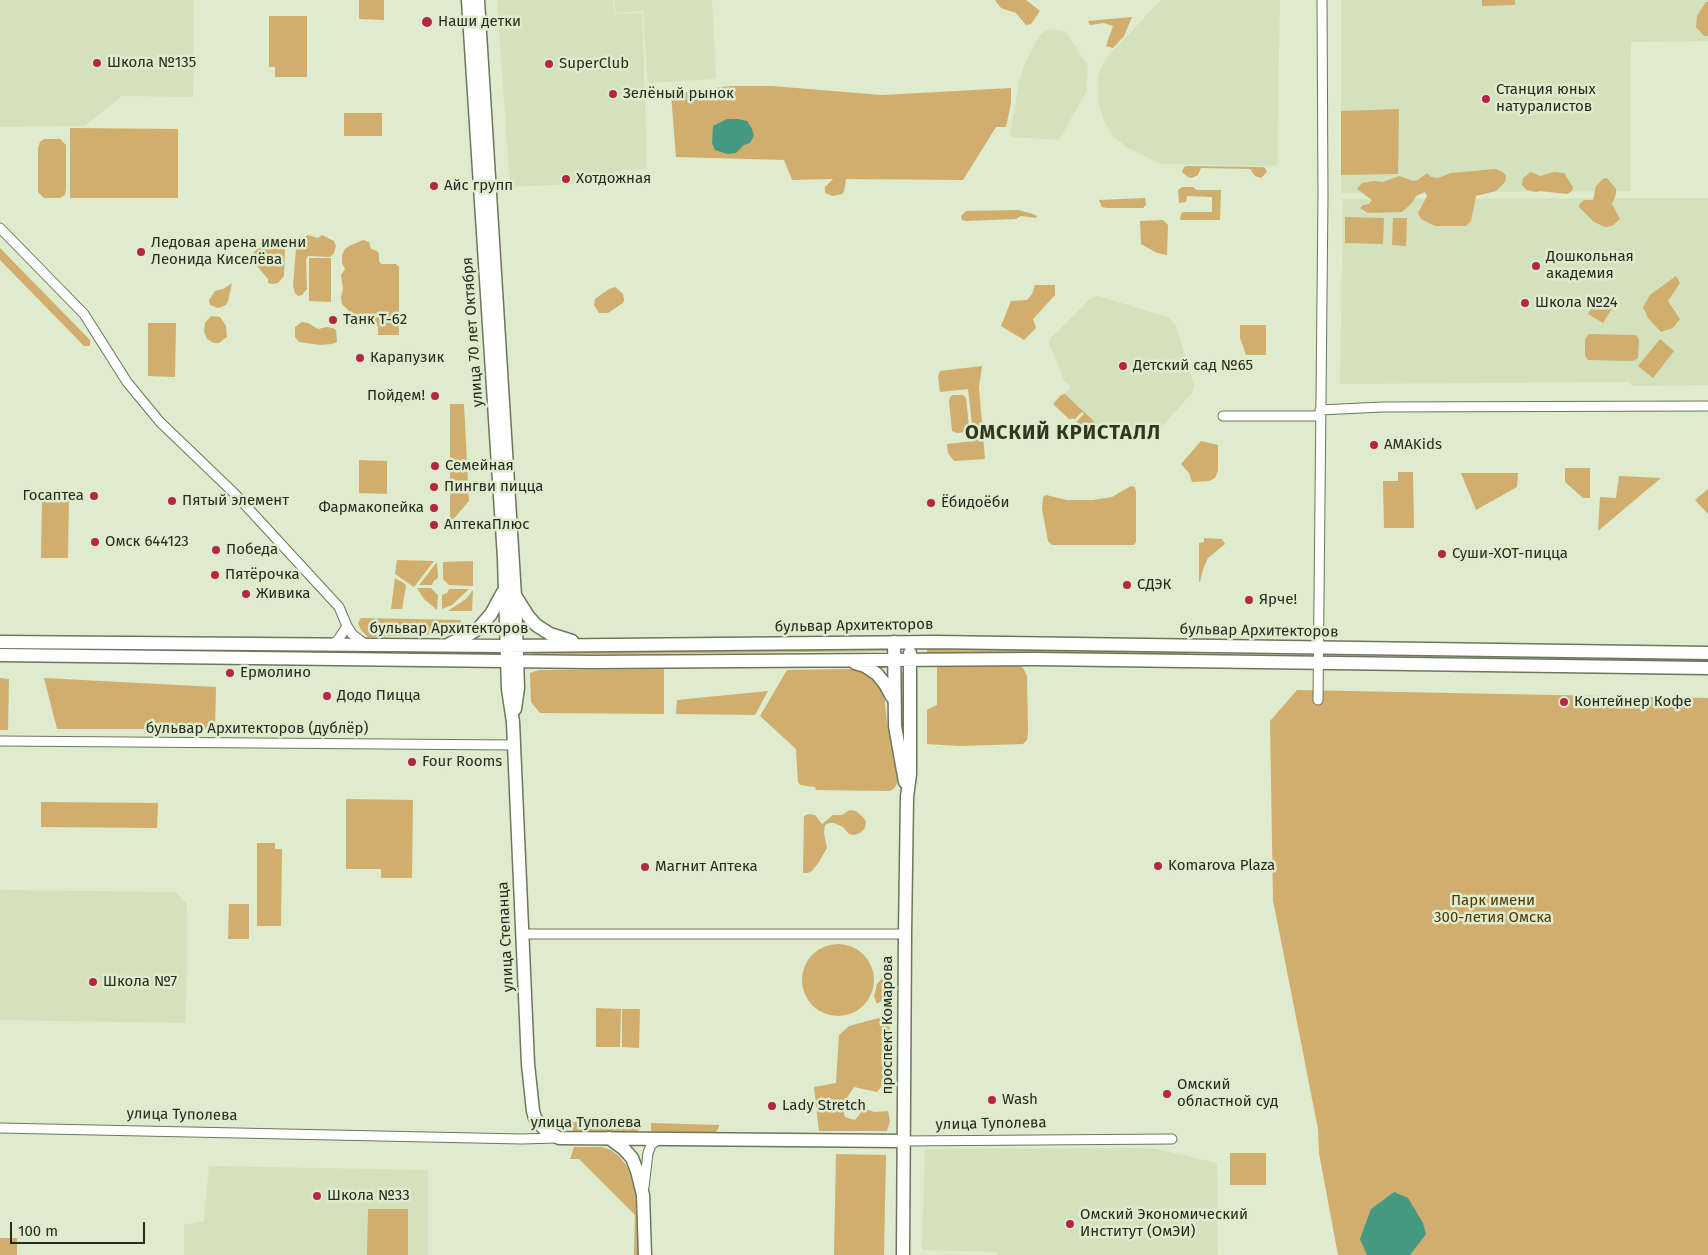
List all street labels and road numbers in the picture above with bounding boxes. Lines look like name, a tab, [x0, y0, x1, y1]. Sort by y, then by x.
street label: улица 70 лет Октября	[459, 256, 487, 408]
street label: бульвар Архитекторов	[774, 616, 934, 636]
street label: бульвар Архитекторов	[370, 620, 528, 638]
street label: бульвар Архитекторов	[1179, 621, 1339, 641]
street label: бульвар Архитекторов (дублёр)	[146, 720, 368, 738]
street label: улица Степанца	[494, 881, 518, 993]
street label: проспект Комарова	[879, 956, 897, 1094]
street label: улица Туполева	[126, 1105, 238, 1125]
street label: улица Туполева	[530, 1114, 642, 1132]
street label: улица Туполева	[935, 1114, 1047, 1134]

